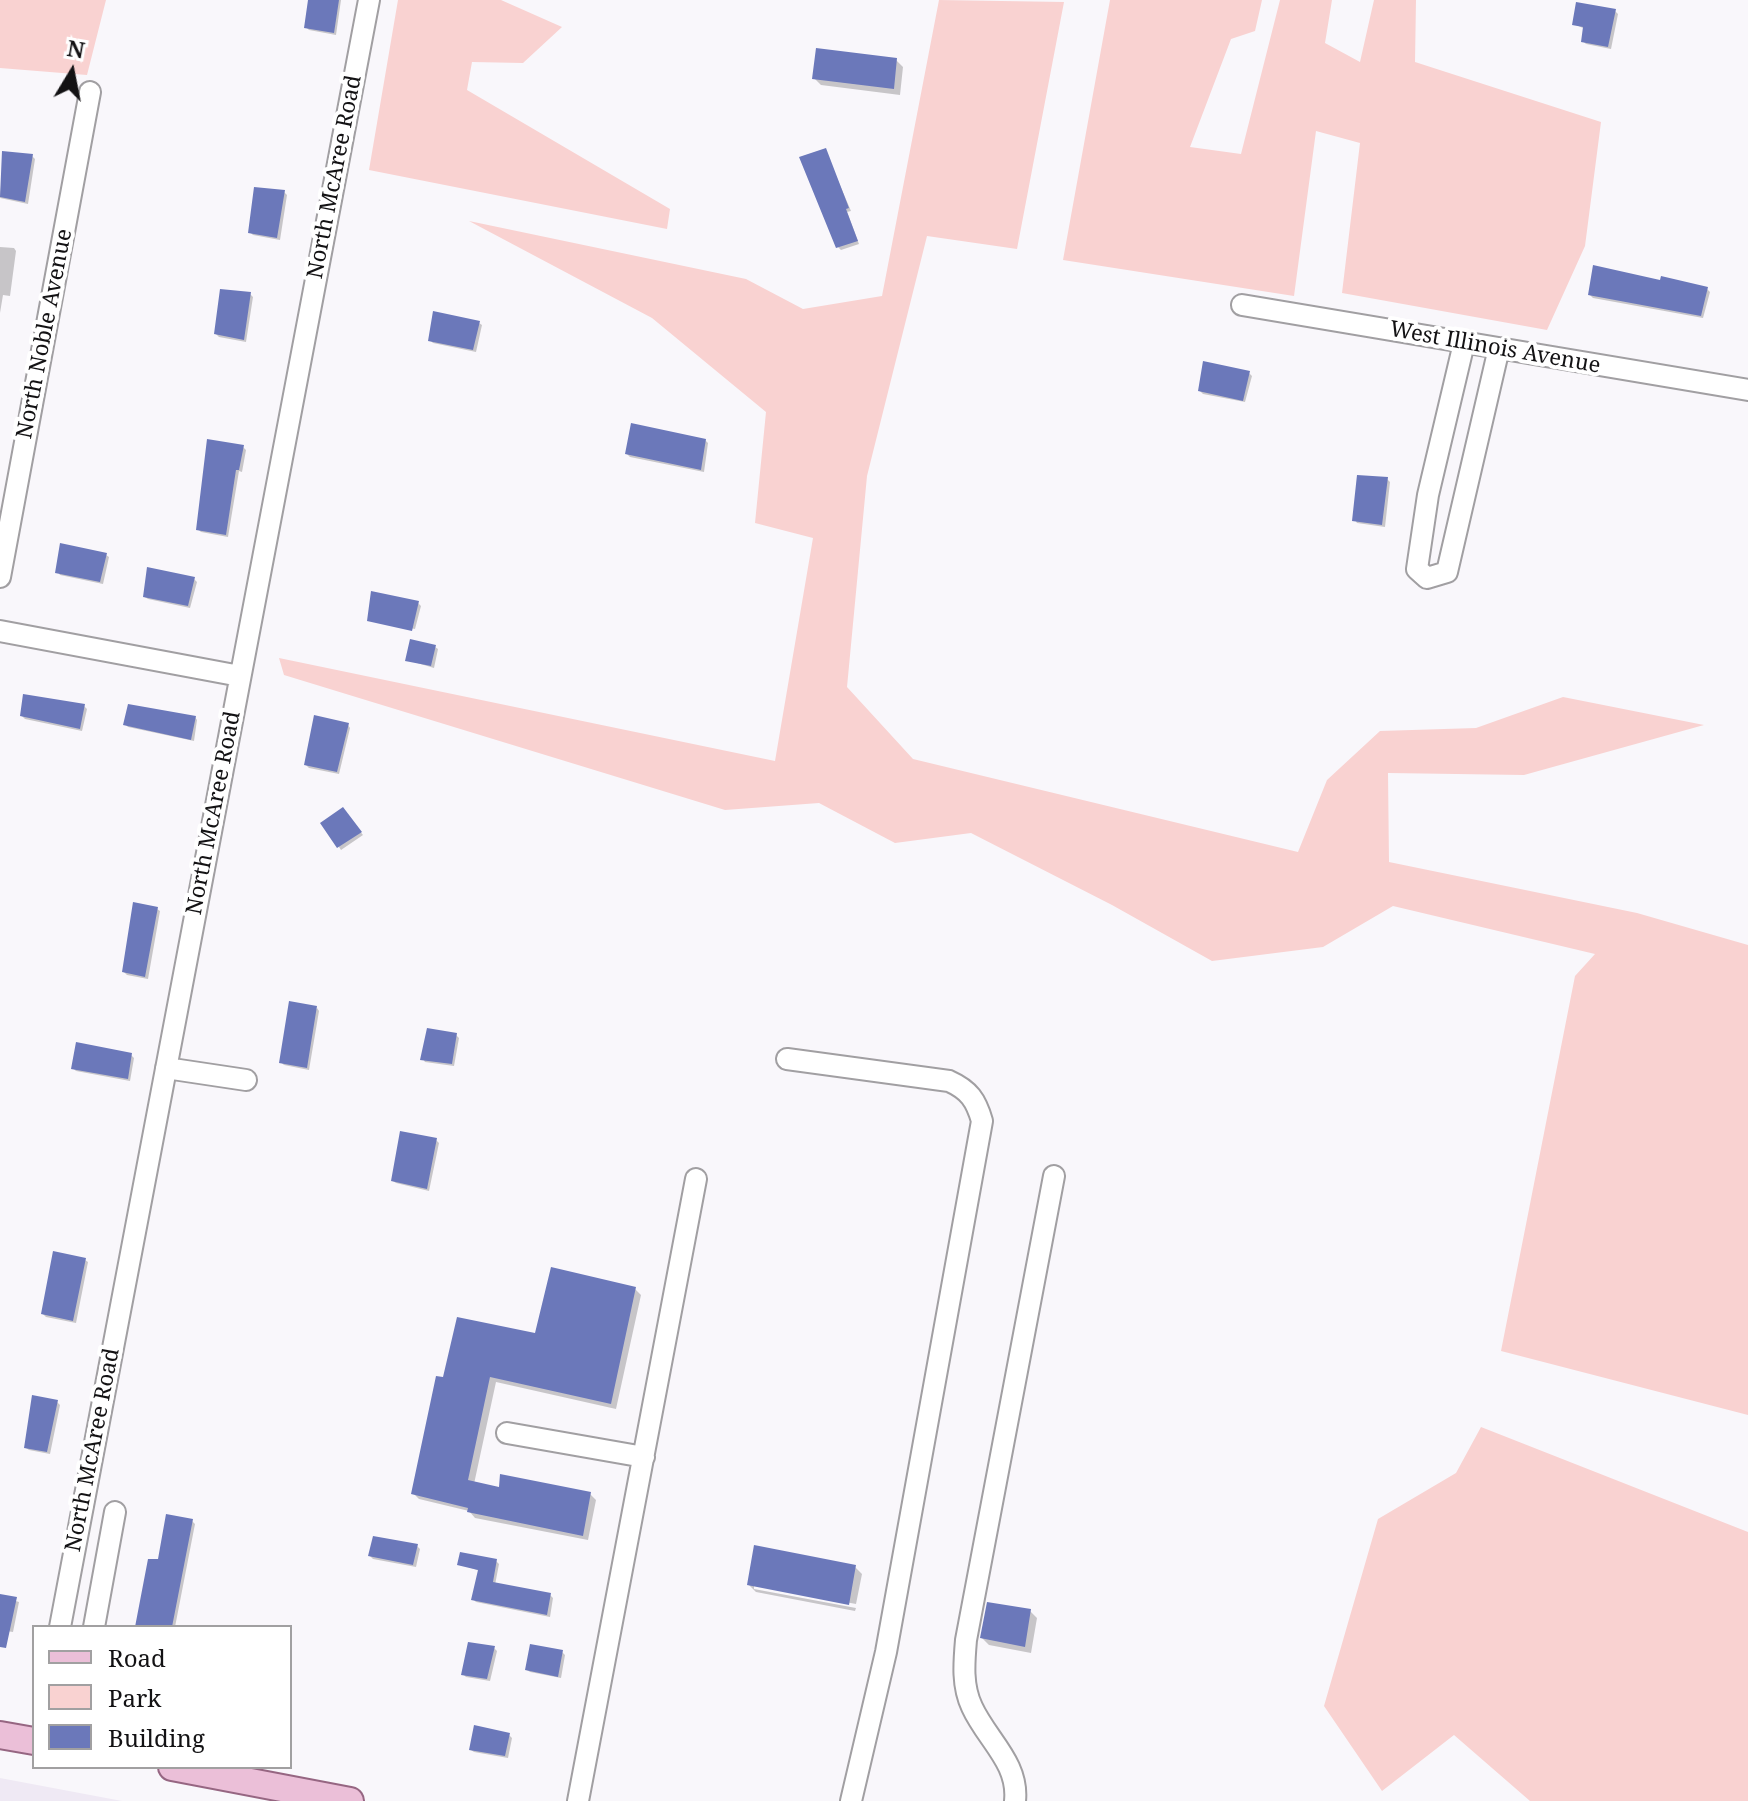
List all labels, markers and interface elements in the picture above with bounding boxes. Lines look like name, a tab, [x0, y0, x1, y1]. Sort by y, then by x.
north arrow	[32, 32, 112, 112]
text: N	[65, 32, 87, 65]
street label: North McAree Road	[302, 73, 368, 281]
street label: North Noble Avenue	[12, 227, 78, 441]
street label: West Illinois Avenue	[1387, 316, 1603, 380]
street label: North McAree Road	[181, 709, 247, 917]
street label: North McAree Road	[60, 1346, 126, 1554]
legend	[32, 1625, 292, 1769]
text: Road	[108, 1641, 166, 1674]
text: Park	[108, 1681, 161, 1714]
text: Building	[108, 1721, 205, 1754]

